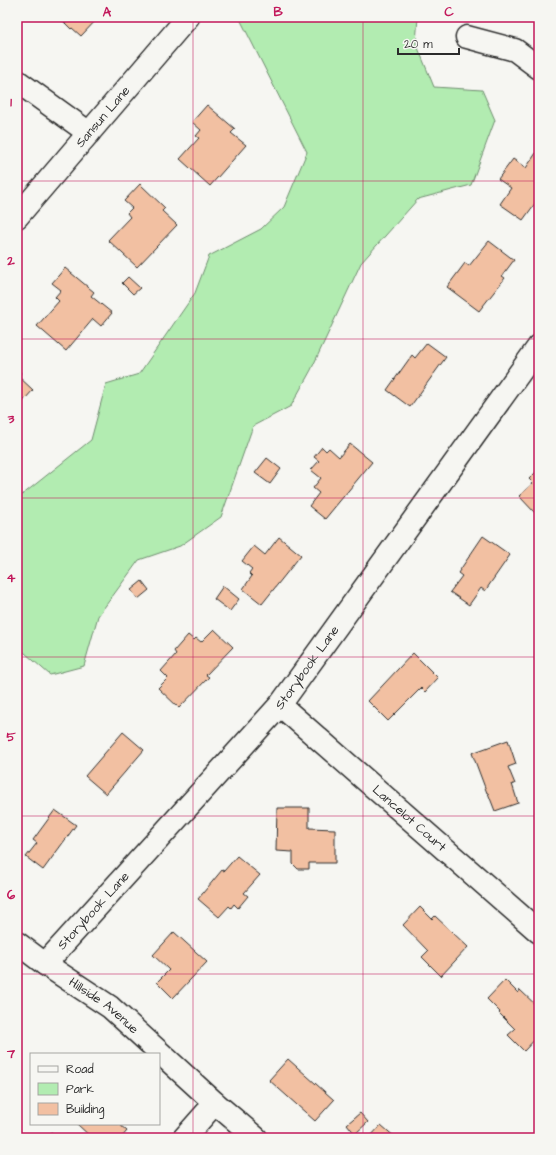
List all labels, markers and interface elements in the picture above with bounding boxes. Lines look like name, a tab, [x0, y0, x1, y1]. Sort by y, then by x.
text: A	[103, 3, 112, 21]
text: B	[273, 3, 283, 21]
text: C	[444, 3, 454, 21]
scale bar	[398, 30, 459, 56]
text: 20 m	[404, 36, 433, 53]
street label: Sansun Lane	[71, 82, 134, 151]
text: 1	[10, 93, 12, 111]
text: 2	[6, 252, 15, 270]
text: 3	[7, 410, 15, 428]
text: 4	[7, 569, 16, 587]
street label: Storybook Lane	[271, 622, 344, 713]
text: 5	[6, 728, 16, 746]
street label: Lancelot Court	[369, 781, 451, 856]
street label: Storybook Lane	[53, 868, 134, 954]
text: 6	[7, 886, 16, 904]
street label: Hillside Avenue	[65, 973, 143, 1038]
text: 7	[6, 1045, 16, 1063]
legend	[30, 1053, 160, 1125]
text: Road	[66, 1061, 94, 1078]
text: Park	[66, 1081, 94, 1098]
text: Building	[66, 1101, 104, 1119]

